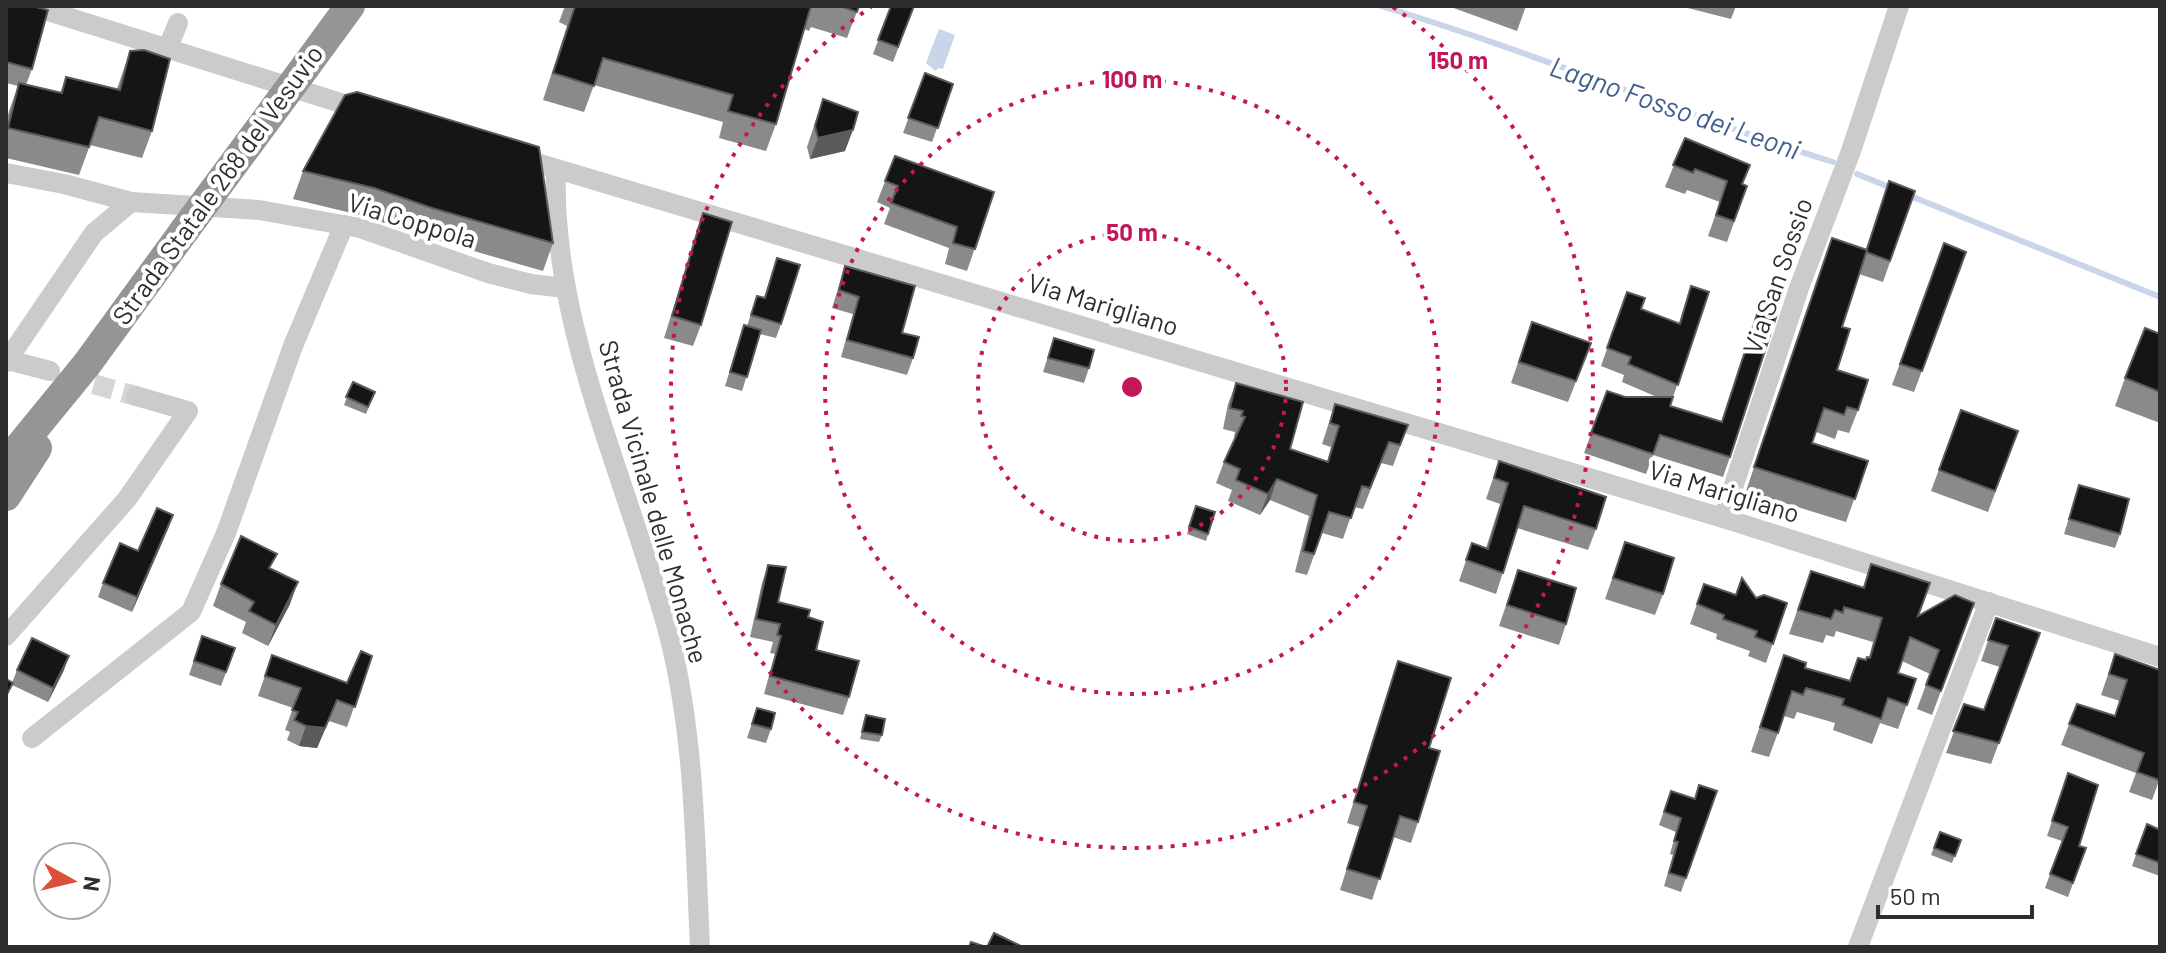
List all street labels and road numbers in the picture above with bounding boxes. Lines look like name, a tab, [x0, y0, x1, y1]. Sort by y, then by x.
street label: Strada Statale 268 del Vesuvio	[105, 38, 329, 330]
street label: Via Coppola	[345, 185, 480, 254]
street label: Via San Sossio	[1735, 193, 1818, 358]
street label: Via Marigliano	[1024, 266, 1183, 341]
street label: Strada Vicinale delle Monache	[593, 336, 715, 667]
street label: Via Marigliano	[1645, 453, 1804, 528]

